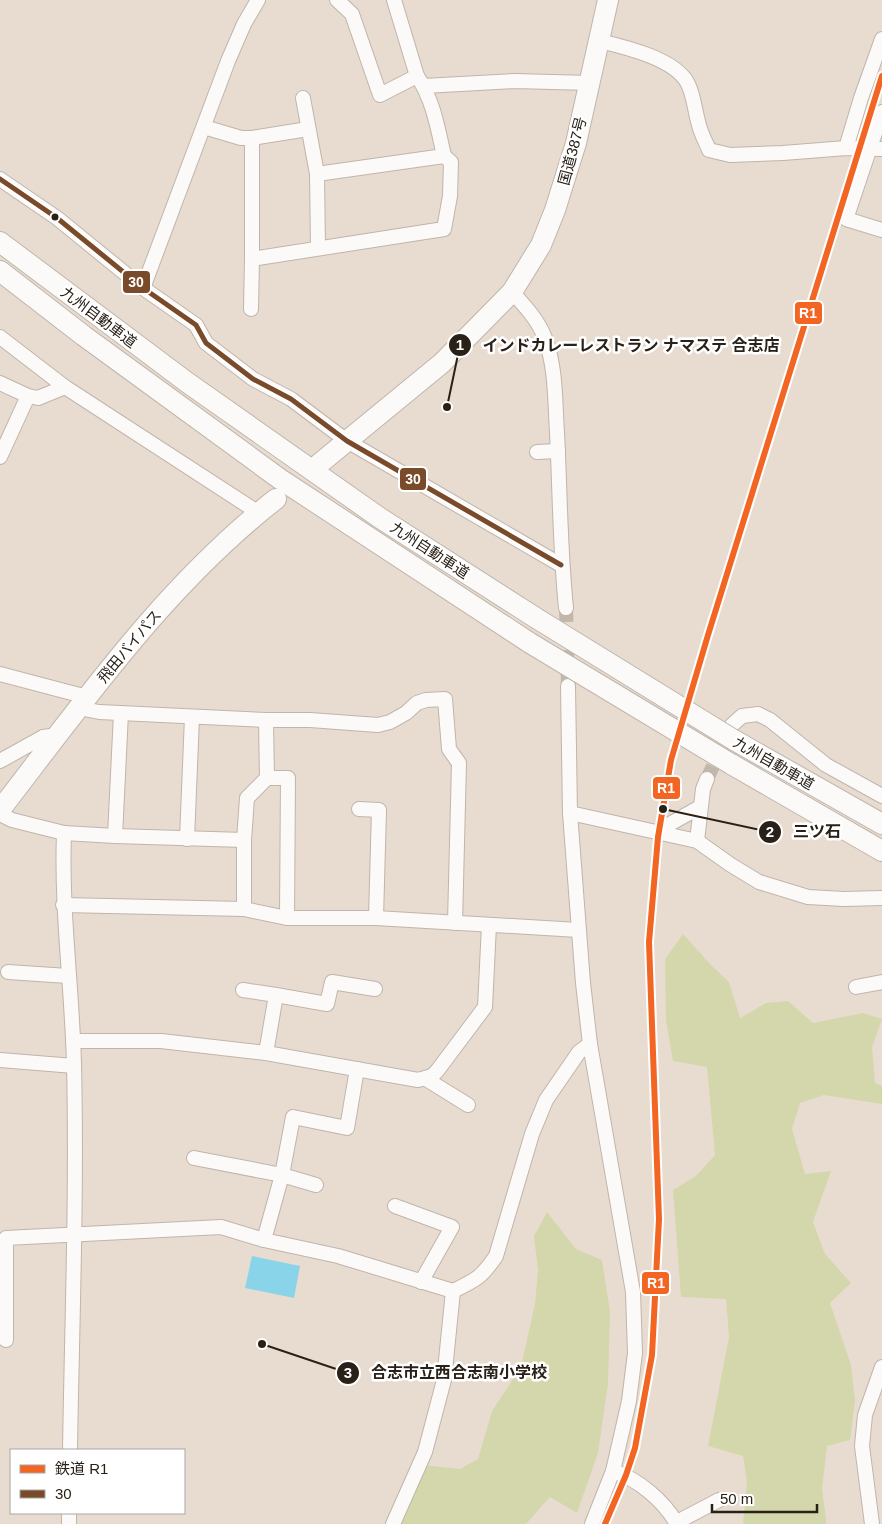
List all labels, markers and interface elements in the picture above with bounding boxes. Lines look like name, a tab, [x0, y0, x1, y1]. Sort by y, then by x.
street label: 国道387号	[555, 115, 589, 187]
unlabelled marker	[50, 212, 60, 222]
line badge: 30	[122, 270, 151, 294]
text: 30	[128, 274, 144, 290]
street label: 九州自動車道	[58, 283, 140, 351]
line badge: R1	[794, 301, 823, 325]
text: R1	[799, 305, 817, 321]
callout: インドカレーレストラン ナマステ 合志店	[448, 330, 789, 361]
text: 1	[456, 336, 464, 353]
text: インドカレーレストラン ナマステ 合志店	[483, 337, 779, 354]
line badge: 30	[399, 467, 427, 491]
text: 30	[405, 471, 421, 487]
street label: 九州自動車道	[388, 518, 472, 582]
street label: 飛田バイパス	[94, 606, 164, 686]
street label: 九州自動車道	[731, 733, 817, 793]
line badge: R1	[652, 776, 681, 800]
text: R1	[657, 780, 675, 796]
callout: 三ツ石	[758, 816, 851, 847]
text: 2	[766, 823, 774, 840]
text: 三ツ石	[793, 823, 841, 840]
line badge: R1	[641, 1271, 670, 1295]
text: R1	[647, 1275, 665, 1291]
callout: 合志市立西合志南小学校	[336, 1357, 557, 1388]
text: 3	[344, 1364, 352, 1381]
text: 合志市立西合志南小学校	[371, 1364, 547, 1381]
legend	[10, 1449, 185, 1514]
text: 鉄道 R1	[55, 1460, 108, 1477]
scale bar	[712, 1482, 817, 1514]
text: 30	[55, 1485, 72, 1502]
text: 50 m	[720, 1490, 753, 1507]

